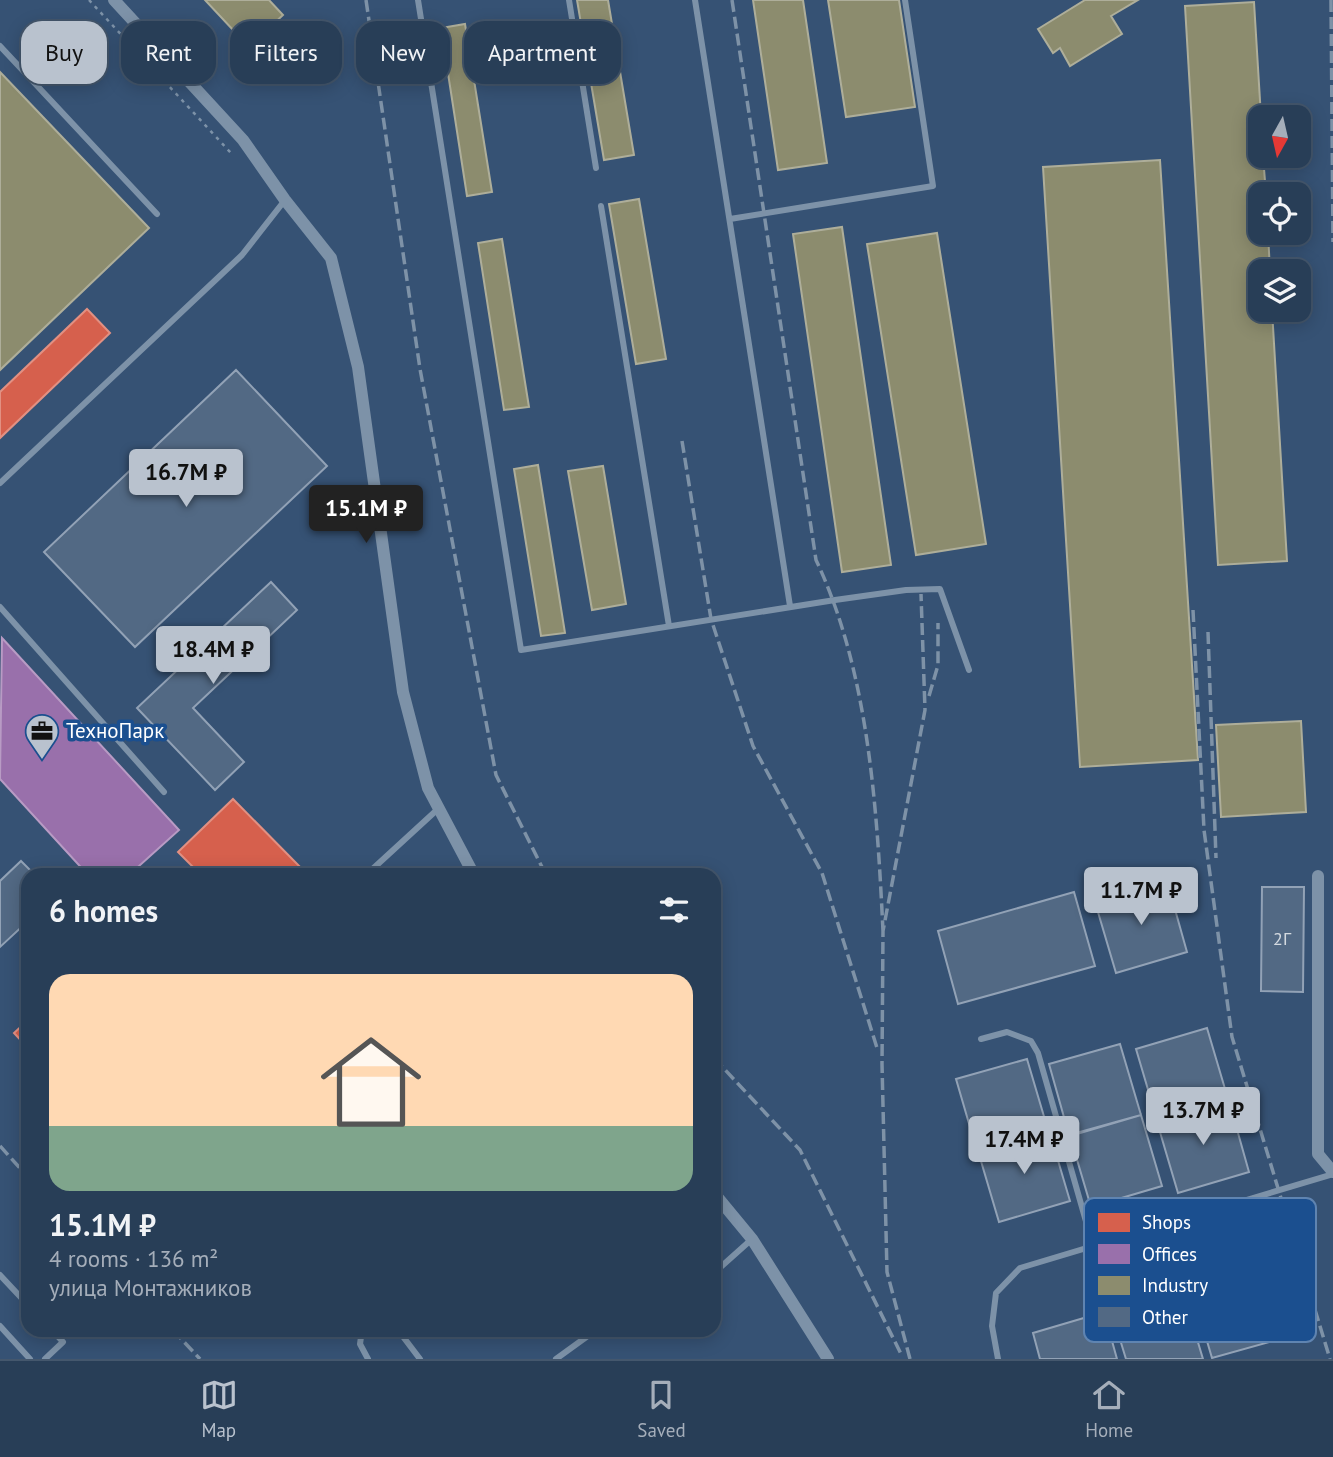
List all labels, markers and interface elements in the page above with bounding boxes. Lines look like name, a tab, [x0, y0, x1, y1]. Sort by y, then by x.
chip: Buy	[21, 21, 107, 84]
chip: Rent	[121, 21, 216, 84]
chip: Filters	[230, 21, 342, 84]
chip: New	[356, 21, 450, 84]
chip: Apartment	[464, 21, 621, 84]
north arrow	[1248, 105, 1311, 168]
map controls	[1248, 105, 1311, 322]
button: locate	[1248, 182, 1311, 245]
button: layers	[1248, 259, 1311, 322]
pin: 16.7M ₽	[121, 449, 251, 509]
text: 16.7M ₽	[145, 457, 227, 486]
pin: 15.1M ₽	[301, 486, 431, 545]
text: 15.1M ₽	[325, 493, 407, 522]
pin: 18.4M ₽	[148, 626, 278, 686]
text: 18.4M ₽	[172, 634, 254, 663]
office icon: ТехноПарк	[23, 712, 61, 761]
place label: ТехноПарк	[66, 717, 164, 744]
pin: 11.7M ₽	[1076, 867, 1206, 927]
text: 11.7M ₽	[1100, 875, 1182, 904]
text: 6 homes	[49, 891, 158, 930]
icon: filters	[655, 891, 693, 929]
house number: 2Г	[1273, 927, 1292, 950]
icon: home	[308, 1019, 434, 1145]
pin: 13.7M ₽	[1138, 1088, 1268, 1147]
text: 13.7M ₽	[1162, 1095, 1244, 1124]
pin: 17.4M ₽	[959, 1116, 1089, 1176]
text: 17.4M ₽	[984, 1124, 1064, 1153]
legend	[1084, 1198, 1316, 1342]
text: 15.1M ₽	[49, 1205, 156, 1244]
text: Shops	[1142, 1210, 1191, 1234]
text: Offices	[1142, 1242, 1197, 1266]
text: 4 rooms · 136 m²	[49, 1244, 218, 1273]
text: улица Монтажников	[49, 1273, 252, 1302]
text: Industry	[1142, 1273, 1208, 1297]
text: Other	[1142, 1305, 1188, 1329]
tab: Map	[200, 1376, 238, 1442]
tab: Saved	[637, 1376, 686, 1442]
tab: Home	[1085, 1376, 1133, 1442]

